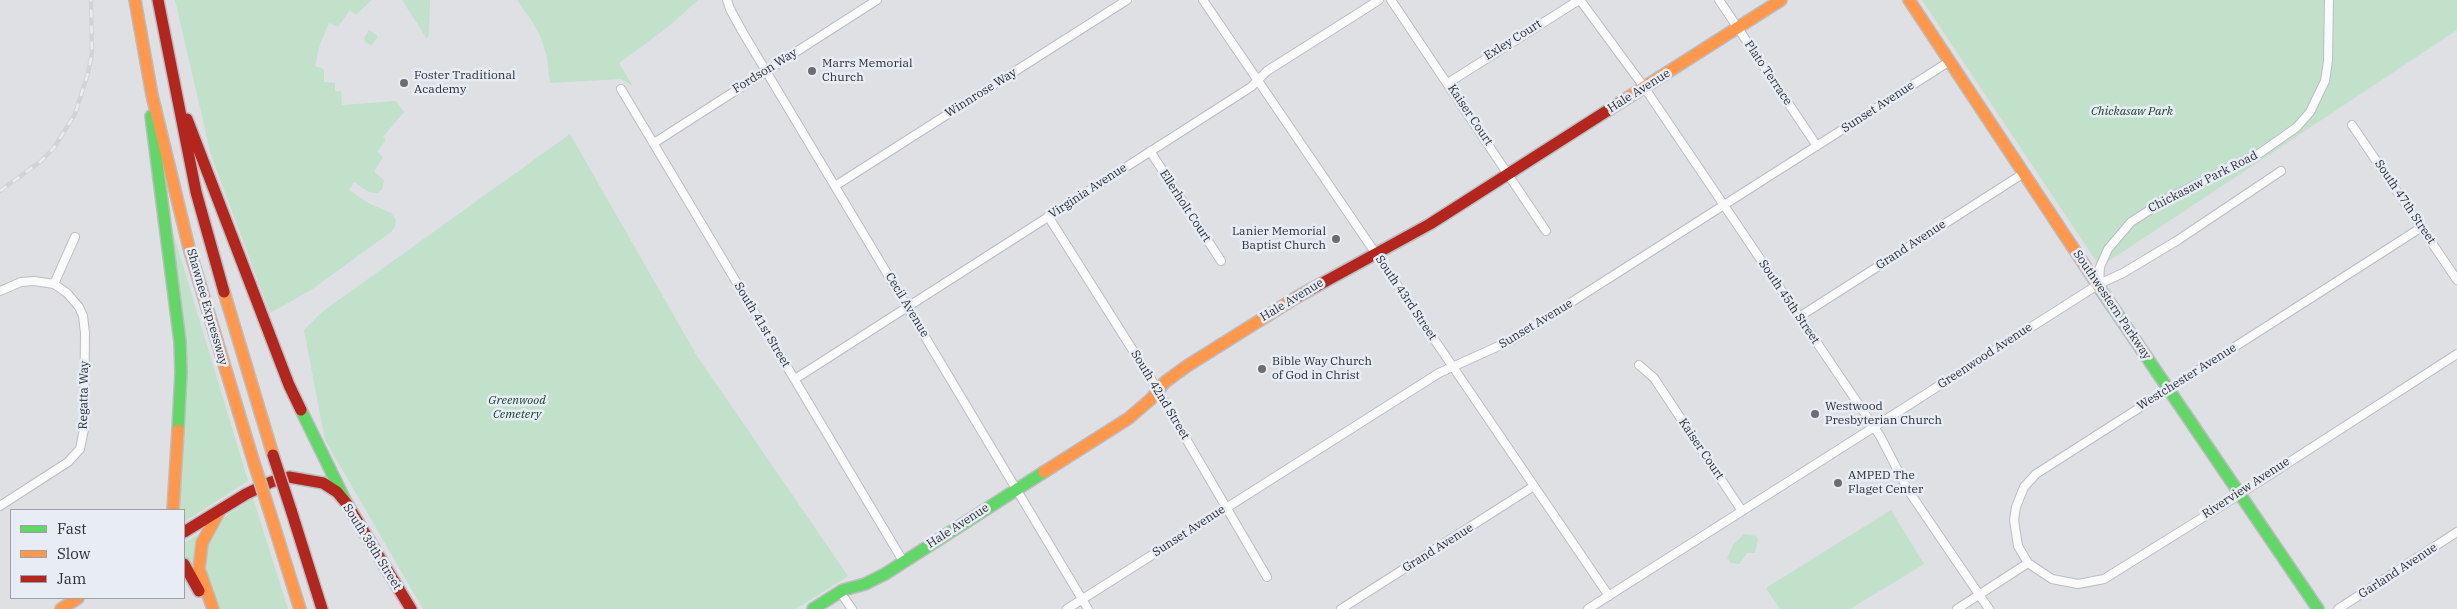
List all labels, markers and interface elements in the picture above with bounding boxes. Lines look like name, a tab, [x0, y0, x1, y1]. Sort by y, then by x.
street label: Exley Court	[1482, 17, 1544, 63]
street label: Plato Terrace	[1741, 38, 1795, 108]
street label: Fordson Way	[730, 45, 800, 97]
place label: Marrs Memorial Church	[822, 57, 913, 85]
marker: Marrs Memorial Church	[806, 65, 818, 77]
street label: Winnrose Way	[943, 65, 1019, 121]
street label: Hale Avenue	[1605, 66, 1673, 116]
place label: Foster Traditional Academy	[414, 69, 516, 97]
marker: Foster Traditional Academy	[398, 77, 410, 89]
street label: Sunset Avenue	[1839, 78, 1917, 136]
street label: Kaiser Court	[1444, 82, 1496, 148]
park label: Chickasaw Park	[2091, 105, 2173, 119]
street label: Chickasaw Park Road	[2146, 148, 2260, 216]
street label: South 47th Street	[2372, 157, 2438, 247]
street label: Virginia Avenue	[1046, 160, 1130, 222]
street label: Ellerholt Court	[1156, 167, 1214, 245]
street label: Grand Avenue	[1873, 217, 1949, 273]
place label: Lanier Memorial Baptist Church	[1232, 225, 1326, 253]
marker: Lanier Memorial Baptist Church	[1330, 233, 1342, 245]
street label: Shawnee Expressway	[183, 247, 231, 367]
street label: Southwestern Parkway	[2070, 248, 2154, 362]
street label: South 43rd Street	[1372, 253, 1440, 343]
street label: South 45th Street	[1756, 257, 1822, 347]
street label: Cecil Avenue	[882, 270, 932, 340]
street label: Hale Avenue	[1258, 276, 1326, 324]
street label: South 41st Street	[731, 280, 793, 370]
street label: Sunset Avenue	[1496, 296, 1576, 352]
street label: Greenwood Avenue	[1935, 320, 2035, 392]
street label: Westchester Avenue	[2135, 341, 2239, 413]
street label: South 42nd Street	[1128, 348, 1192, 442]
place label: Bible Way Church of God in Christ	[1272, 355, 1372, 383]
street label: Regatta Way	[76, 361, 92, 429]
marker: Bible Way Church of God in Christ	[1256, 363, 1268, 375]
park label: Greenwood Cemetery	[488, 394, 546, 422]
place label: Westwood Presbyterian Church	[1825, 400, 1942, 428]
marker: Westwood Presbyterian Church	[1809, 408, 1821, 420]
street label: Kaiser Court	[1675, 416, 1727, 482]
street label: Riverview Avenue	[2200, 454, 2292, 522]
place label: AMPED The Flaget Center	[1848, 469, 1923, 497]
marker: AMPED The Flaget Center	[1832, 477, 1844, 489]
street label: South 38th Street	[340, 501, 404, 593]
street label: Hale Avenue	[924, 501, 992, 551]
street label: Sunset Avenue	[1150, 502, 1228, 560]
legend	[10, 509, 185, 599]
text: Fast	[57, 519, 87, 538]
street label: Grand Avenue	[1400, 521, 1476, 575]
street label: Garland Avenue	[2356, 540, 2440, 602]
text: Slow	[57, 544, 90, 563]
text: Jam	[57, 569, 86, 588]

